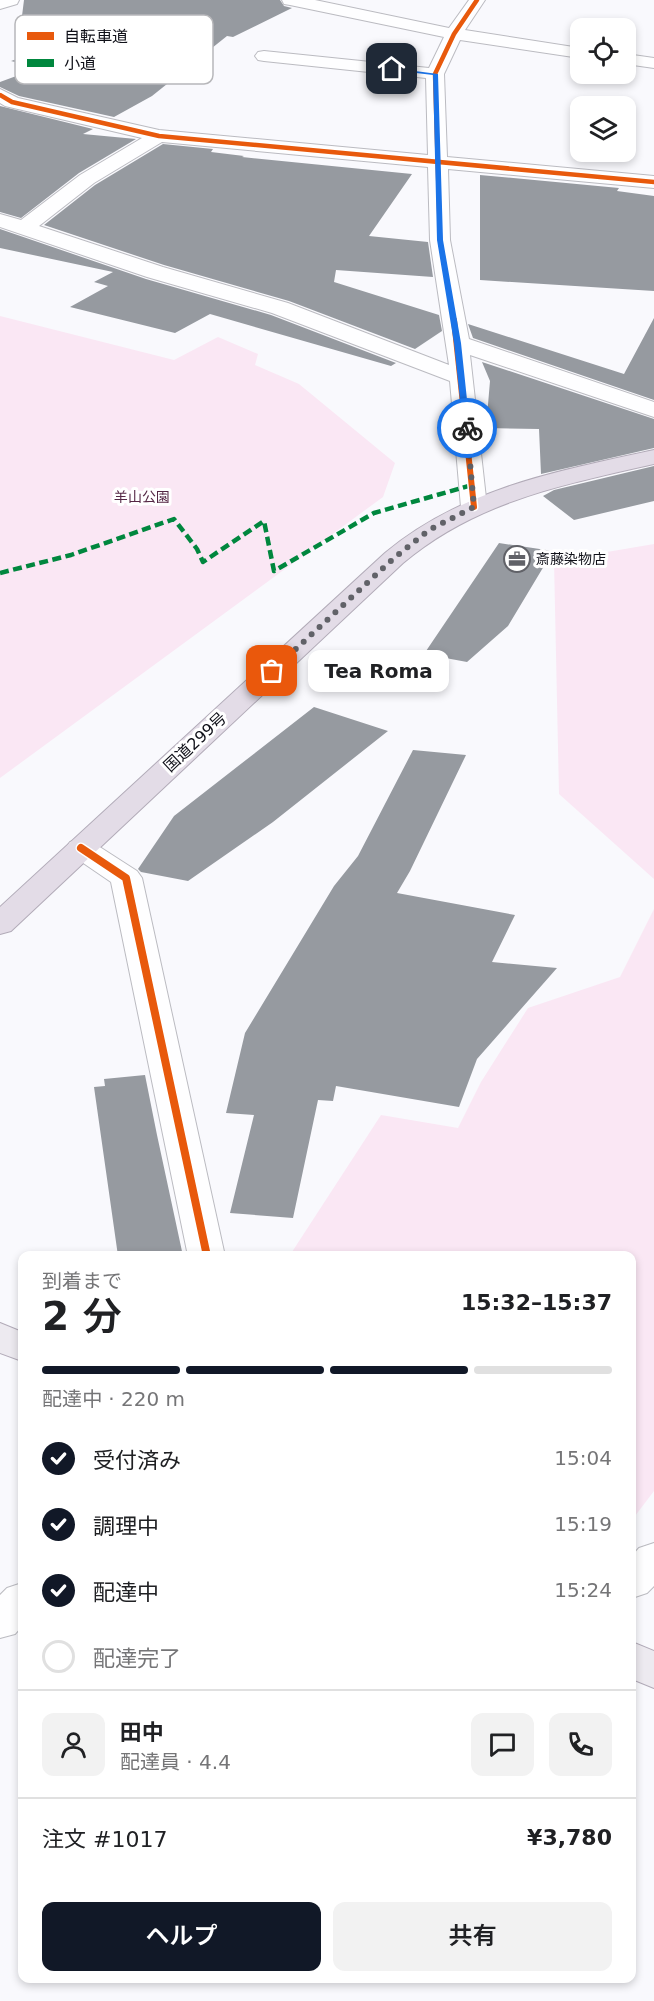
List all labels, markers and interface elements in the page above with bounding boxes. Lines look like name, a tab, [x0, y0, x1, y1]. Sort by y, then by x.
legend	[15, 15, 213, 84]
map controls	[570, 18, 636, 162]
button: locate	[570, 18, 636, 84]
text: 自転車道	[64, 27, 128, 46]
pin	[366, 43, 417, 94]
icon: home	[375, 52, 408, 85]
text: 小道	[64, 54, 96, 73]
button: layers	[570, 96, 636, 162]
courier	[437, 398, 497, 458]
icon: bike	[451, 412, 484, 445]
park label: 羊山公園	[114, 489, 170, 505]
office icon: 斎藤染物店	[502, 544, 532, 574]
place label: 斎藤染物店	[536, 551, 606, 567]
pin	[246, 645, 297, 696]
callout: Tea Roma	[308, 650, 449, 692]
icon: bag	[255, 654, 288, 687]
text: Tea Roma	[324, 659, 433, 683]
street label: 国道299号	[160, 708, 230, 776]
text: 到着まで	[42, 1269, 122, 1293]
text: 15:32–15:37	[461, 1290, 612, 1315]
text: 2 分	[42, 1294, 122, 1339]
text: 配達中 · 220 m	[42, 1387, 185, 1411]
icon: check	[42, 1442, 75, 1475]
text: 15:04	[554, 1446, 612, 1470]
text: 受付済み	[93, 1448, 181, 1473]
icon: check	[42, 1508, 75, 1541]
text: 15:19	[554, 1512, 612, 1536]
text: 調理中	[93, 1514, 159, 1539]
icon: check	[42, 1574, 75, 1607]
text: 15:24	[554, 1578, 612, 1602]
text: 配達中	[93, 1580, 159, 1605]
text: 配達完了	[93, 1646, 181, 1671]
button: person	[42, 1713, 105, 1776]
button: chat	[471, 1713, 534, 1776]
button: phone	[549, 1713, 612, 1776]
text: 田中	[120, 1720, 164, 1745]
text: 配達員 · 4.4	[120, 1750, 231, 1774]
text: ¥3,780	[527, 1825, 612, 1850]
text: 注文 #1017	[42, 1827, 167, 1852]
button: ヘルプ	[42, 1902, 321, 1971]
button: 共有	[333, 1902, 612, 1971]

